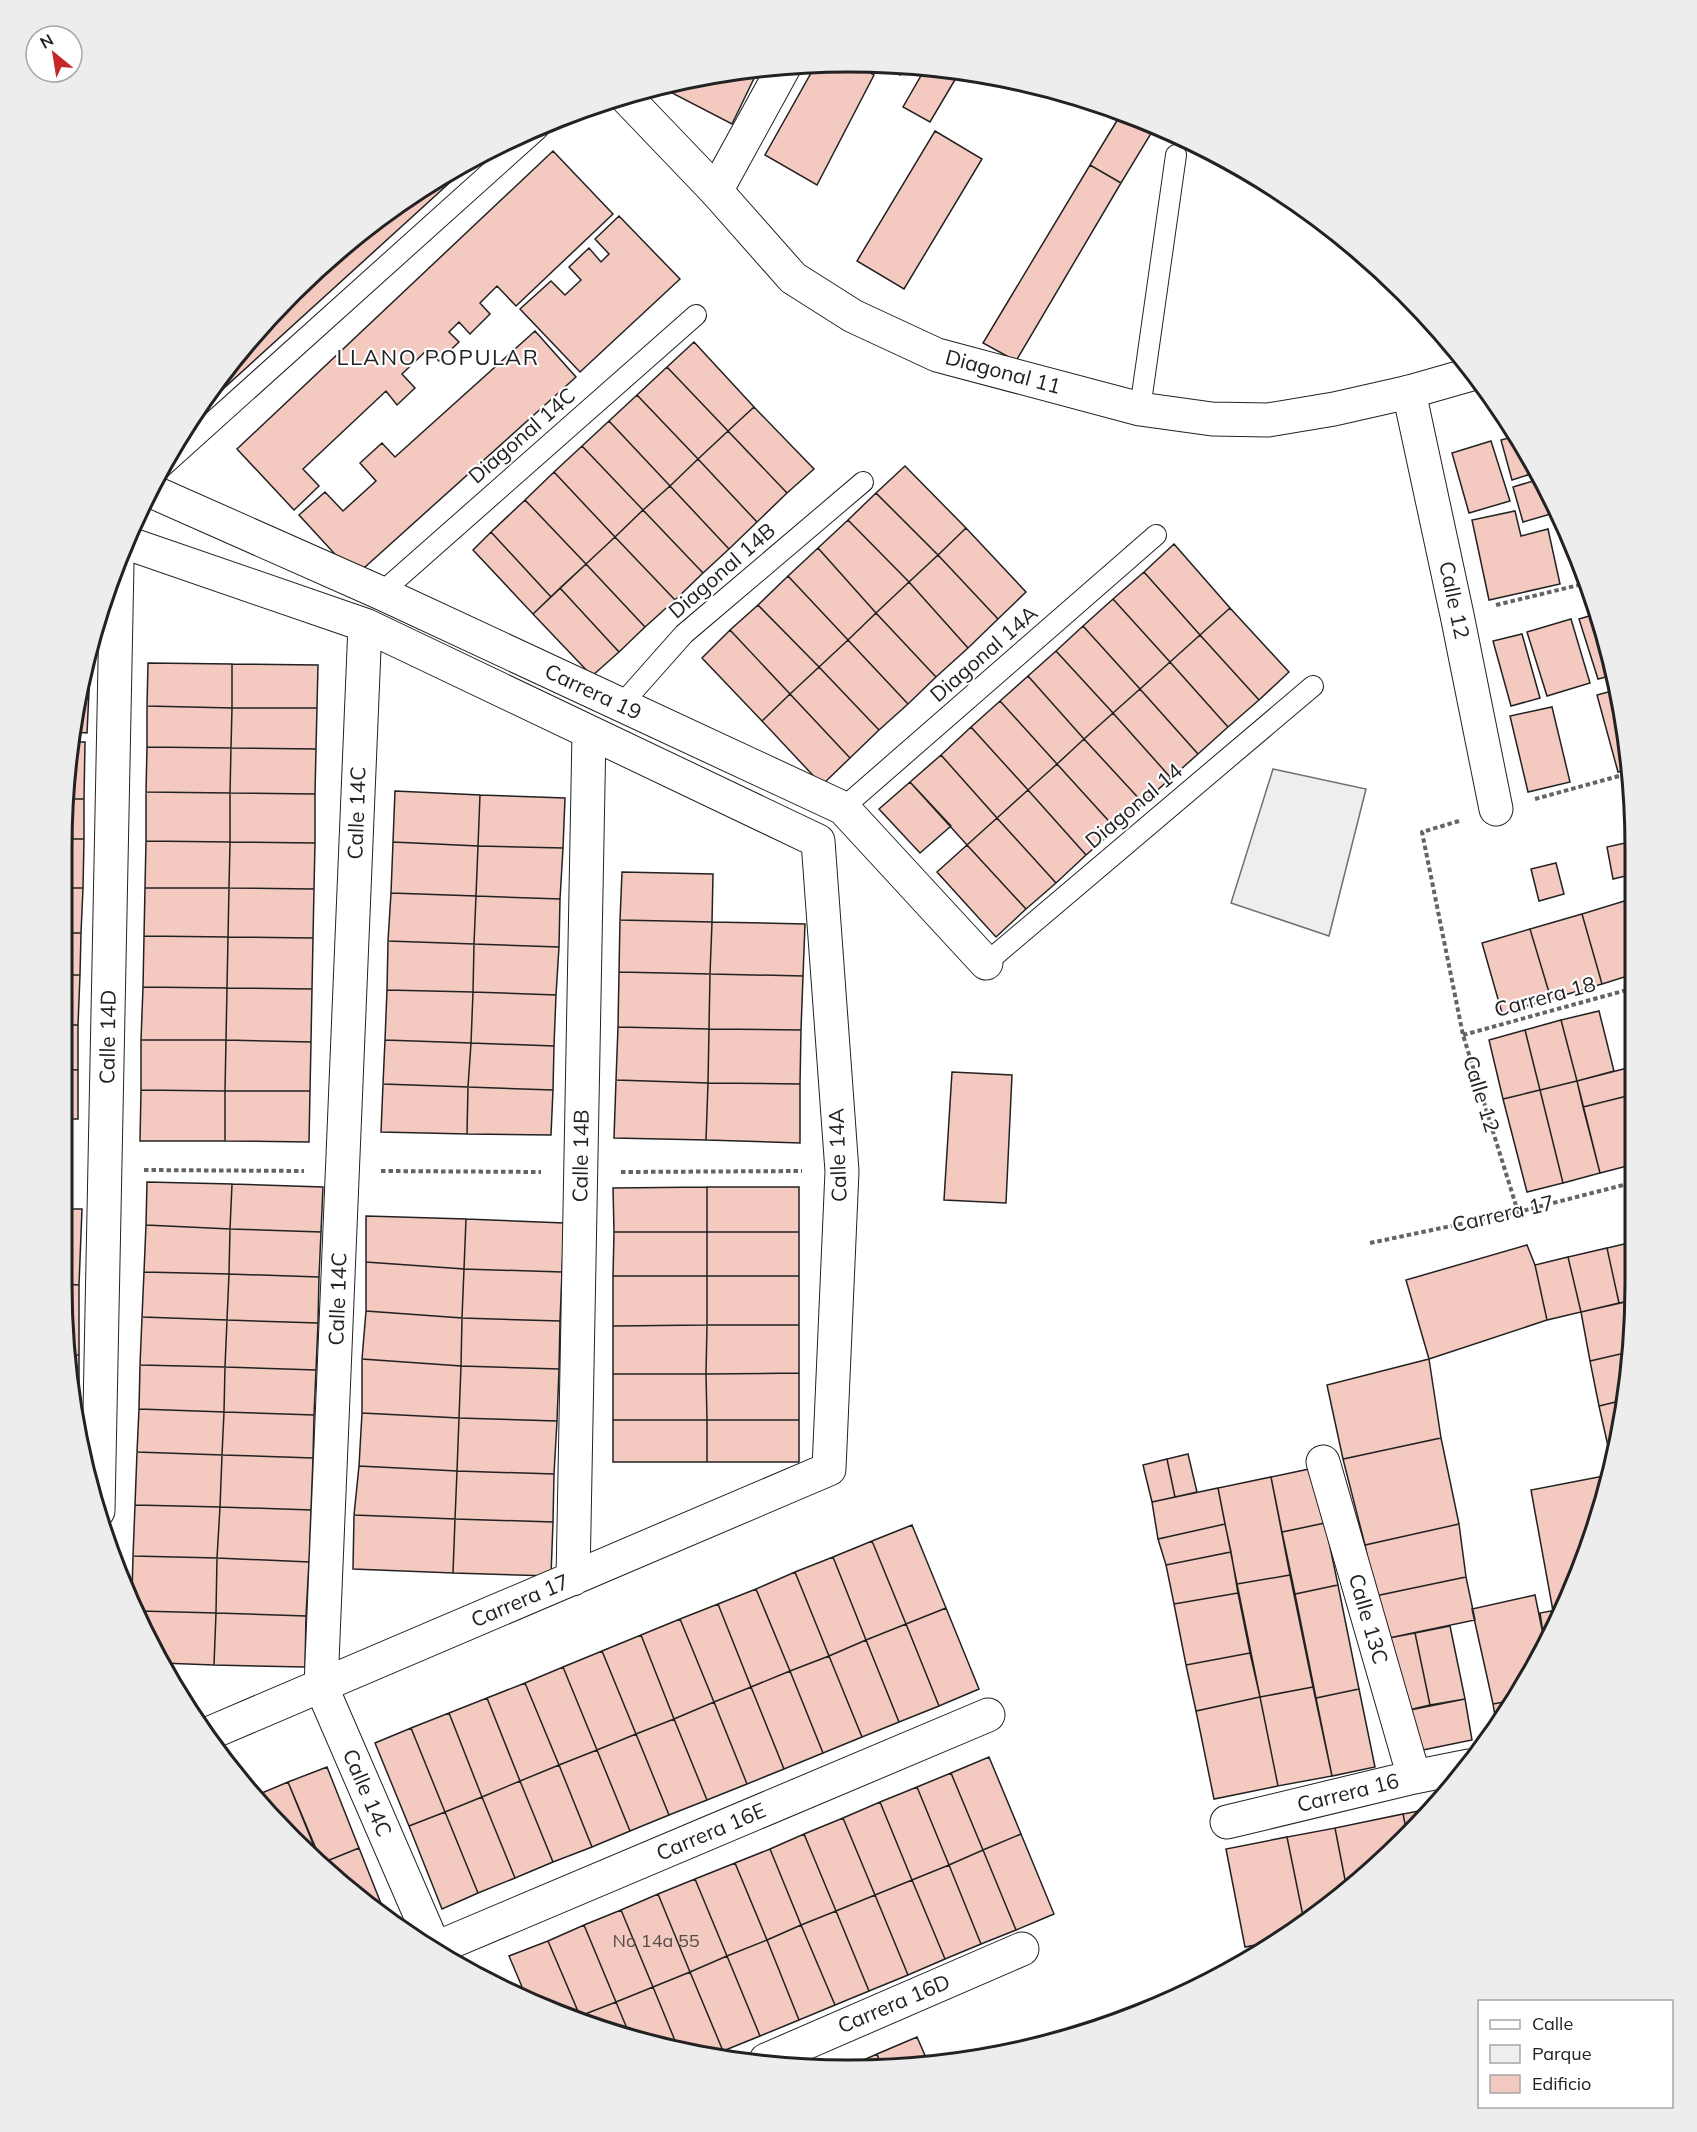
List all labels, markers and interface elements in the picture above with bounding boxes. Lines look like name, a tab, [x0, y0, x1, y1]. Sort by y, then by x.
north arrow	[24, 24, 84, 84]
text: N	[36, 29, 57, 53]
district label: LLANO POPULAR	[337, 343, 539, 371]
street label: Diagonal 11	[943, 343, 1064, 399]
street label: Diagonal 14C	[463, 382, 580, 489]
street label: Diagonal 14B	[663, 517, 780, 624]
street label: Calle 12	[1434, 559, 1476, 641]
street label: Diagonal 14A	[924, 599, 1043, 707]
street label: Carrera 19	[541, 657, 646, 725]
street label: Diagonal 14	[1080, 757, 1187, 853]
street label: Calle 14C	[341, 766, 371, 860]
street label: Carrera 18	[1491, 970, 1598, 1022]
street label: Calle 14D	[93, 990, 121, 1084]
street label: Calle 12	[1458, 1052, 1506, 1135]
street label: Calle 14A	[822, 1107, 852, 1203]
street label: Calle 14B	[566, 1109, 594, 1203]
street label: Carrera 17	[1449, 1189, 1556, 1237]
street label: Calle 14C	[322, 1252, 352, 1346]
street label: Carrera 17	[467, 1568, 573, 1632]
street label: Calle 13C	[1344, 1570, 1394, 1667]
street label: Calle 14C	[338, 1745, 398, 1841]
street label: Carrera 16	[1294, 1767, 1401, 1817]
street label: Carrera 16E	[652, 1796, 769, 1866]
house number: No 14a 55	[612, 1929, 700, 1952]
street label: Carrera 16D	[833, 1968, 954, 2038]
legend	[1478, 2000, 1673, 2108]
text: Calle	[1532, 2012, 1573, 2035]
text: Parque	[1532, 2042, 1591, 2065]
text: Edificio	[1532, 2072, 1591, 2095]

